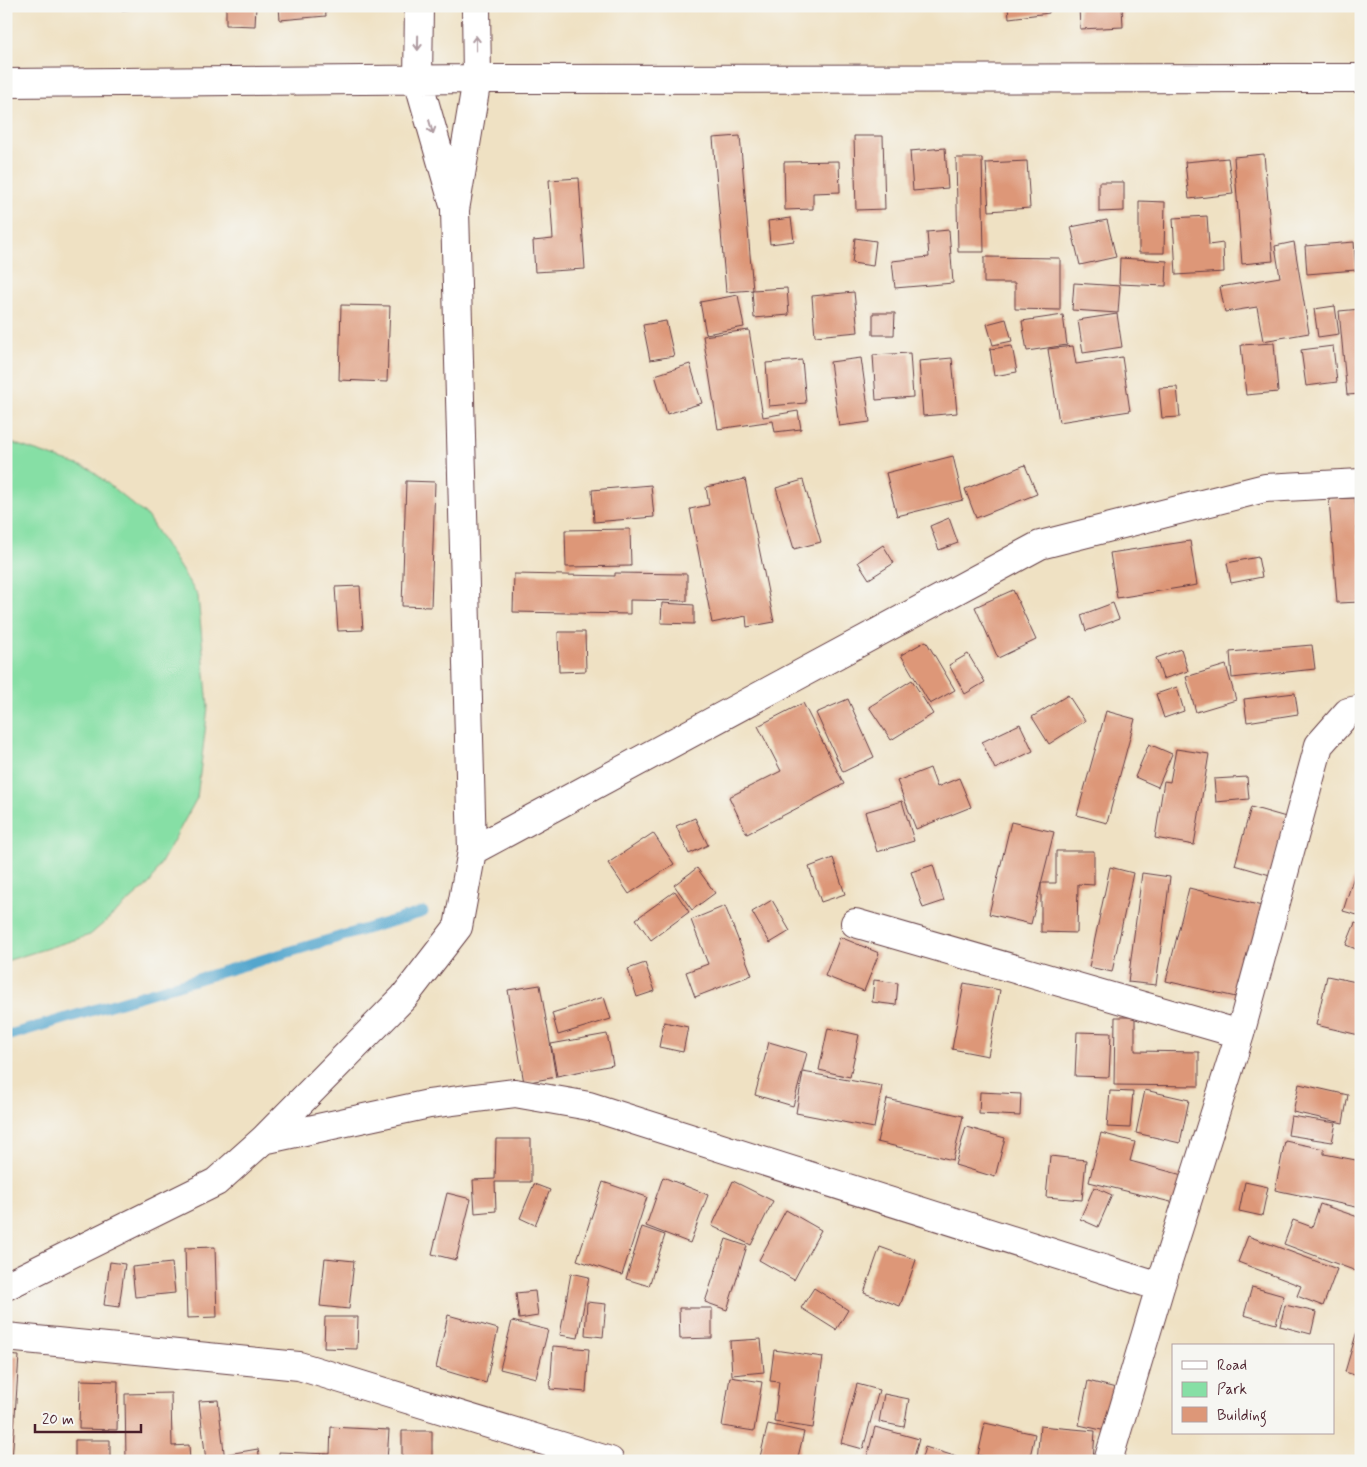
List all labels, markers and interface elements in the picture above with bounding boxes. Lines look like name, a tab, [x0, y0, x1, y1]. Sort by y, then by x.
one-way arrow	[413, 34, 423, 51]
one-way arrow	[471, 35, 481, 51]
one-way arrow	[427, 118, 437, 134]
legend	[1172, 1344, 1334, 1434]
text: Road	[1217, 1356, 1247, 1376]
text: Park	[1217, 1380, 1247, 1400]
scale bar	[35, 1402, 141, 1434]
text: Building	[1217, 1406, 1267, 1427]
text: 20 m	[42, 1410, 74, 1430]

